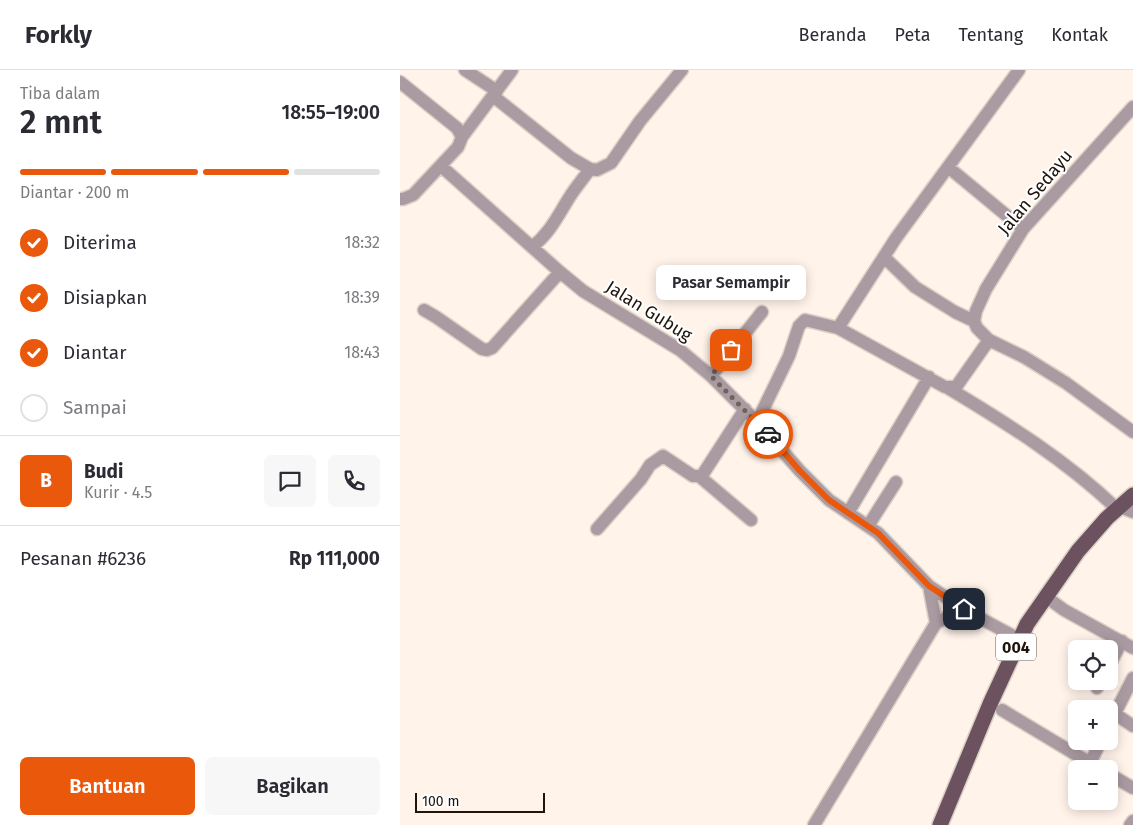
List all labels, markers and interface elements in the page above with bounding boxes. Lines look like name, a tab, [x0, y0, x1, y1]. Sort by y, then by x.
text: Forkly	[25, 21, 92, 49]
text: Beranda	[799, 24, 867, 46]
text: Peta	[895, 24, 930, 46]
text: Tentang	[958, 24, 1023, 46]
text: Kontak	[1051, 24, 1108, 46]
text: Tiba dalam	[20, 84, 100, 103]
text: 18:55–19:00	[282, 101, 380, 124]
text: 2 mnt	[20, 103, 102, 141]
street label: Jalan Sedayu	[993, 145, 1077, 239]
text: Diantar · 200 m	[20, 183, 130, 202]
icon: check	[20, 229, 48, 257]
text: Diterima	[63, 231, 137, 254]
text: 18:32	[345, 233, 380, 252]
callout: Pasar Semampir	[656, 265, 806, 300]
text: Pasar Semampir	[672, 273, 790, 292]
street label: Jalan Gubug	[602, 276, 697, 347]
icon: check	[20, 284, 48, 312]
text: Disiapkan	[63, 286, 147, 309]
text: 18:39	[344, 288, 380, 307]
pin	[710, 329, 752, 371]
icon: bag	[717, 336, 745, 364]
icon: check	[20, 339, 48, 367]
text: Diantar	[63, 341, 126, 364]
text: 18:43	[344, 343, 380, 362]
text: Sampai	[63, 396, 127, 419]
courier	[743, 409, 793, 459]
icon: car	[754, 420, 782, 448]
button: chat	[264, 455, 316, 507]
button: phone	[328, 455, 380, 507]
text: Budi	[84, 460, 123, 483]
text: B	[40, 469, 52, 492]
text: Kurir · 4.5	[84, 483, 152, 502]
text: Pesanan #6236	[20, 547, 146, 570]
text: Rp 111,000	[289, 547, 380, 570]
pin	[943, 588, 985, 630]
icon: home	[950, 595, 978, 623]
road number: 004	[996, 634, 1036, 660]
map controls	[1068, 640, 1118, 810]
button: locate	[1068, 640, 1118, 690]
button: +	[1068, 700, 1118, 750]
button: Bantuan	[20, 757, 195, 815]
button: Bagikan	[205, 757, 380, 815]
button: −	[1068, 760, 1118, 810]
scale bar	[415, 790, 545, 813]
text: 100 m	[422, 793, 459, 810]

